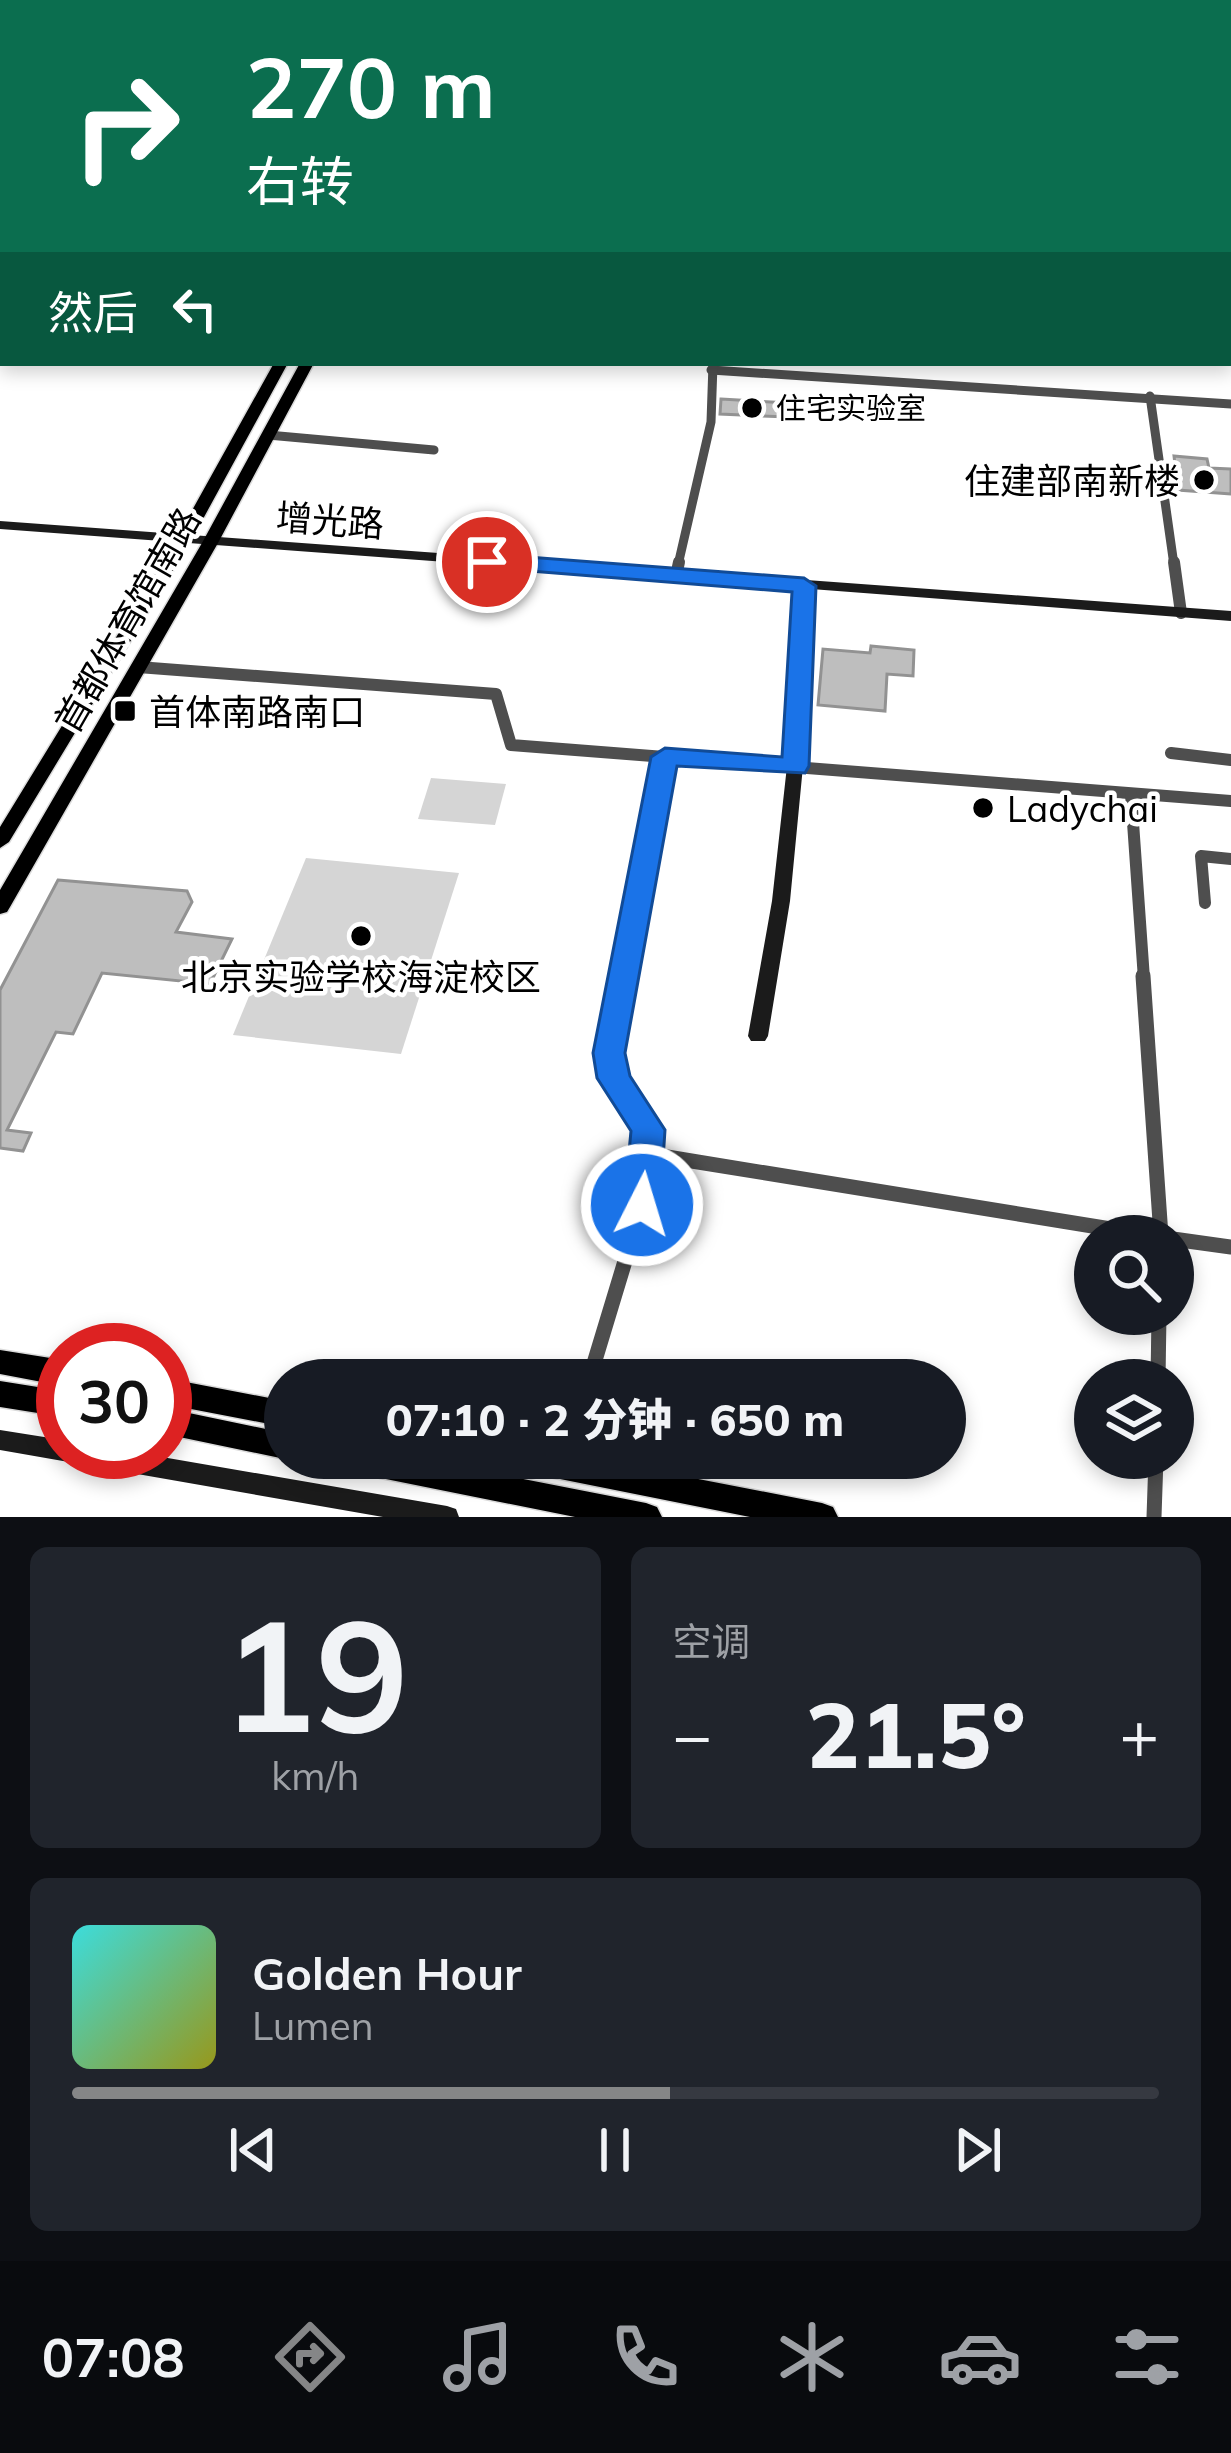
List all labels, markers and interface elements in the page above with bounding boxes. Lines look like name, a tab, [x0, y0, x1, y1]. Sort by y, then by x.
text: 270 m	[246, 34, 496, 139]
icon: right	[48, 48, 204, 204]
text: 右转	[246, 147, 354, 215]
icon: left	[162, 276, 228, 342]
text: 然后	[48, 284, 138, 340]
place label: 住宅实验室	[776, 389, 926, 427]
marker: 住宅实验室	[739, 395, 765, 421]
place label: 住建部南新楼	[964, 458, 1180, 503]
marker: 住建部南新楼	[1191, 467, 1217, 493]
street label: 增光路	[275, 494, 385, 546]
street label: 首都体育馆南路	[45, 500, 209, 740]
pin	[436, 511, 538, 613]
icon: arrive	[454, 529, 520, 595]
place label: 首体南路南口	[149, 689, 365, 734]
marker: 首体南路南口	[112, 698, 138, 724]
place label: Ladychai	[1007, 786, 1158, 831]
marker: Ladychai	[970, 795, 996, 821]
marker: 北京实验学校海淀校区	[348, 923, 374, 949]
place label: 北京实验学校海淀校区	[181, 954, 541, 999]
position arrow	[579, 1142, 705, 1268]
map controls	[1074, 1215, 1194, 1479]
button: search	[1074, 1215, 1194, 1335]
speed limit sign: 30	[36, 1323, 192, 1479]
button: layers	[1074, 1359, 1194, 1479]
text: 07:10 · 2 分钟 · 650 m	[386, 1391, 844, 1447]
text: 19	[222, 1575, 409, 1771]
text: 空调	[673, 1617, 751, 1666]
text: 21.5°	[806, 1678, 1026, 1791]
text: −	[673, 1693, 712, 1776]
text: +	[1119, 1693, 1159, 1776]
text: km/h	[271, 1751, 359, 1800]
text: Golden Hour	[252, 1945, 522, 2001]
text: Lumen	[252, 2001, 374, 2050]
icon: previous	[220, 2117, 286, 2183]
icon: pause	[582, 2117, 648, 2183]
icon: next	[945, 2117, 1011, 2183]
icon: directions	[268, 2315, 352, 2399]
icon: music	[436, 2315, 520, 2399]
icon: phone	[603, 2315, 687, 2399]
icon: climate	[770, 2315, 854, 2399]
icon: car	[938, 2315, 1022, 2399]
icon: filters	[1105, 2315, 1189, 2399]
text: 07:08	[42, 2323, 185, 2391]

